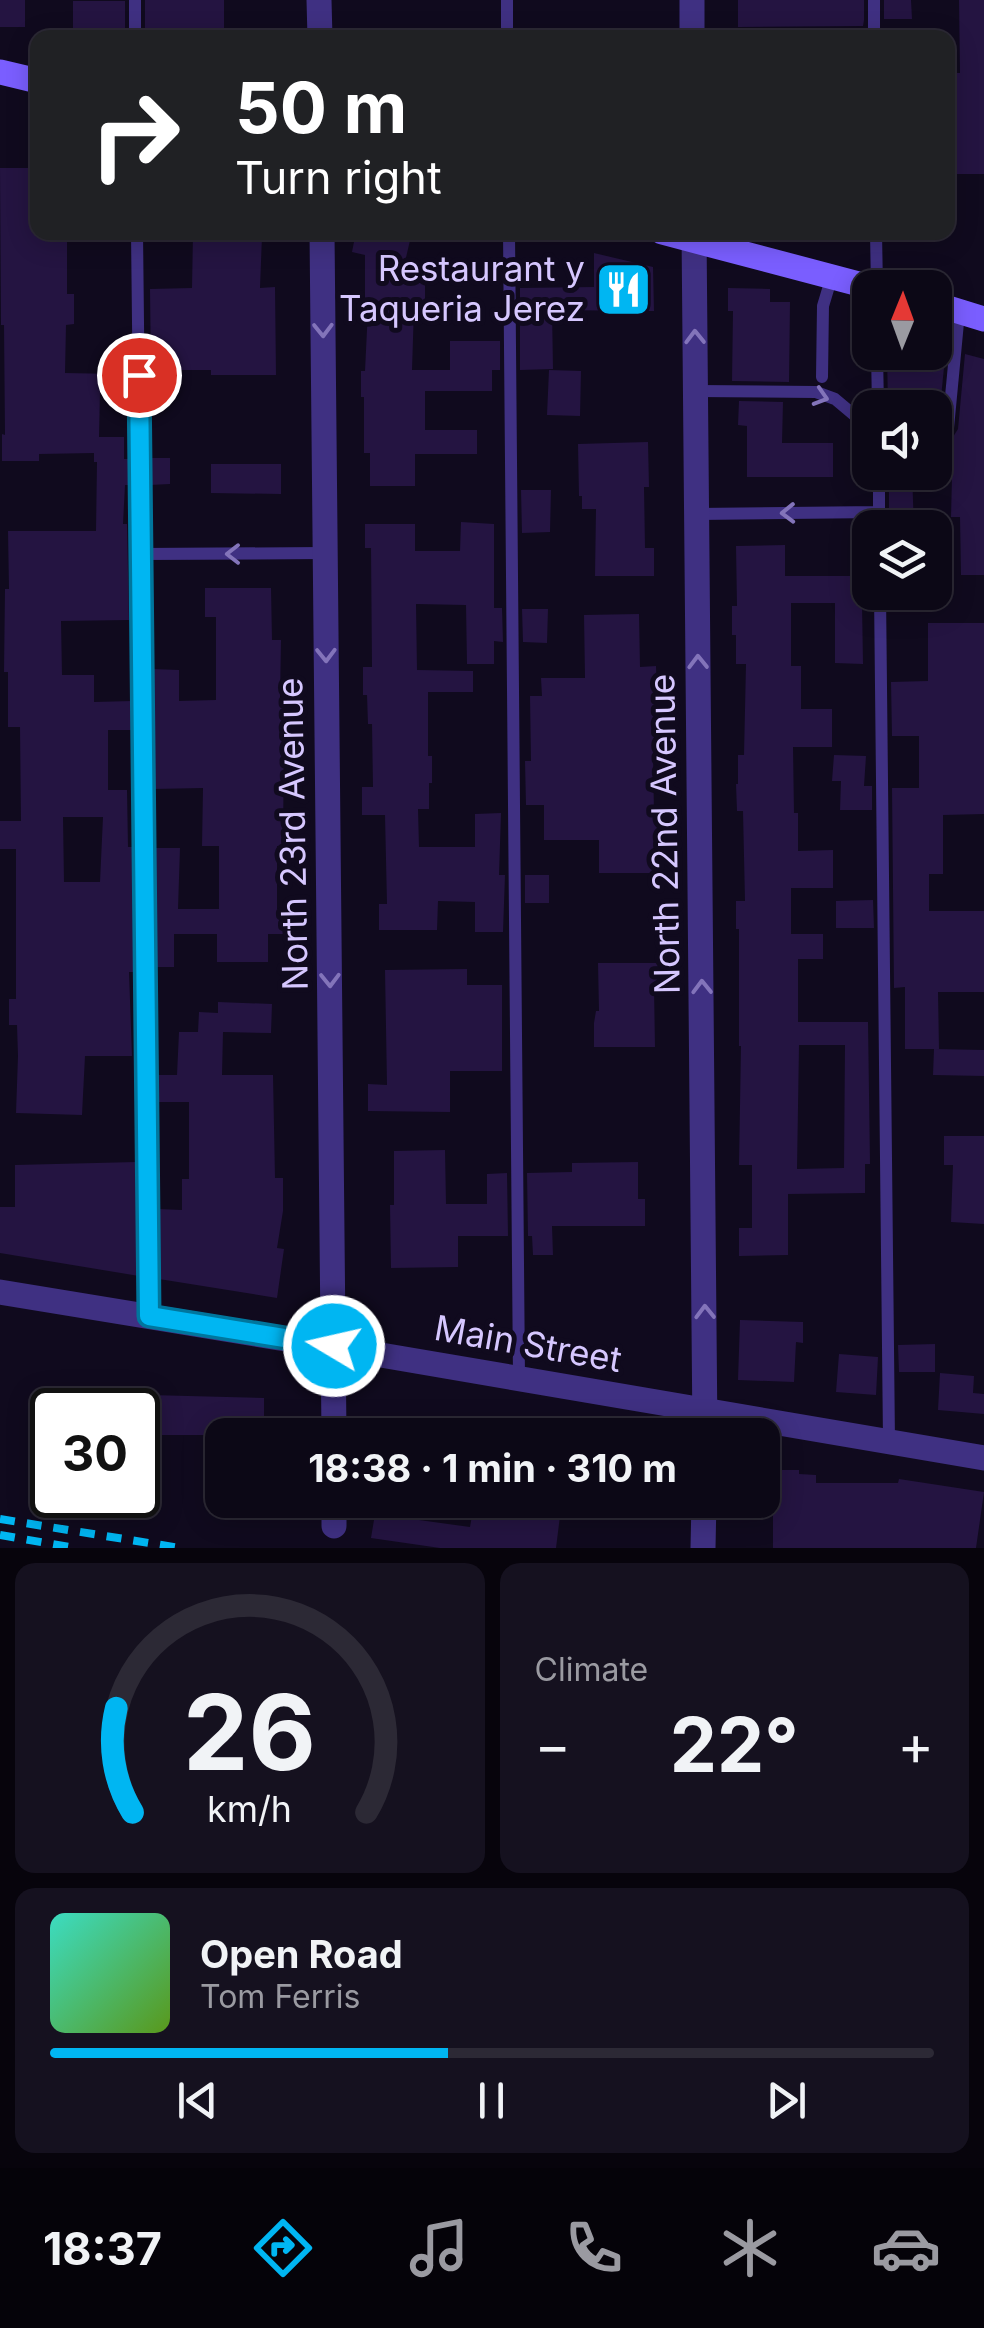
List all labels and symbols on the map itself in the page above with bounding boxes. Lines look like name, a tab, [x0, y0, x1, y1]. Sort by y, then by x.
place label: Restaurant y Taqueria Jerez	[339, 247, 585, 329]
restaurant icon: Restaurant y Taqueria Jerez	[594, 259, 654, 319]
north arrow	[852, 270, 952, 370]
one-way arrow	[312, 322, 334, 338]
one-way arrow	[684, 329, 706, 344]
pin	[97, 333, 182, 418]
one-way arrow	[812, 385, 829, 406]
one-way arrow	[779, 502, 794, 524]
one-way arrow	[225, 543, 240, 565]
one-way arrow	[316, 647, 337, 663]
one-way arrow	[688, 654, 709, 670]
street label: North 22nd Avenue	[640, 673, 688, 995]
street label: North 23rd Avenue	[268, 677, 316, 991]
one-way arrow	[319, 972, 341, 988]
one-way arrow	[691, 979, 712, 995]
position arrow	[282, 1294, 386, 1398]
one-way arrow	[694, 1304, 716, 1320]
street label: Main Street	[431, 1306, 625, 1380]
speed limit sign: 30	[30, 1388, 160, 1518]

